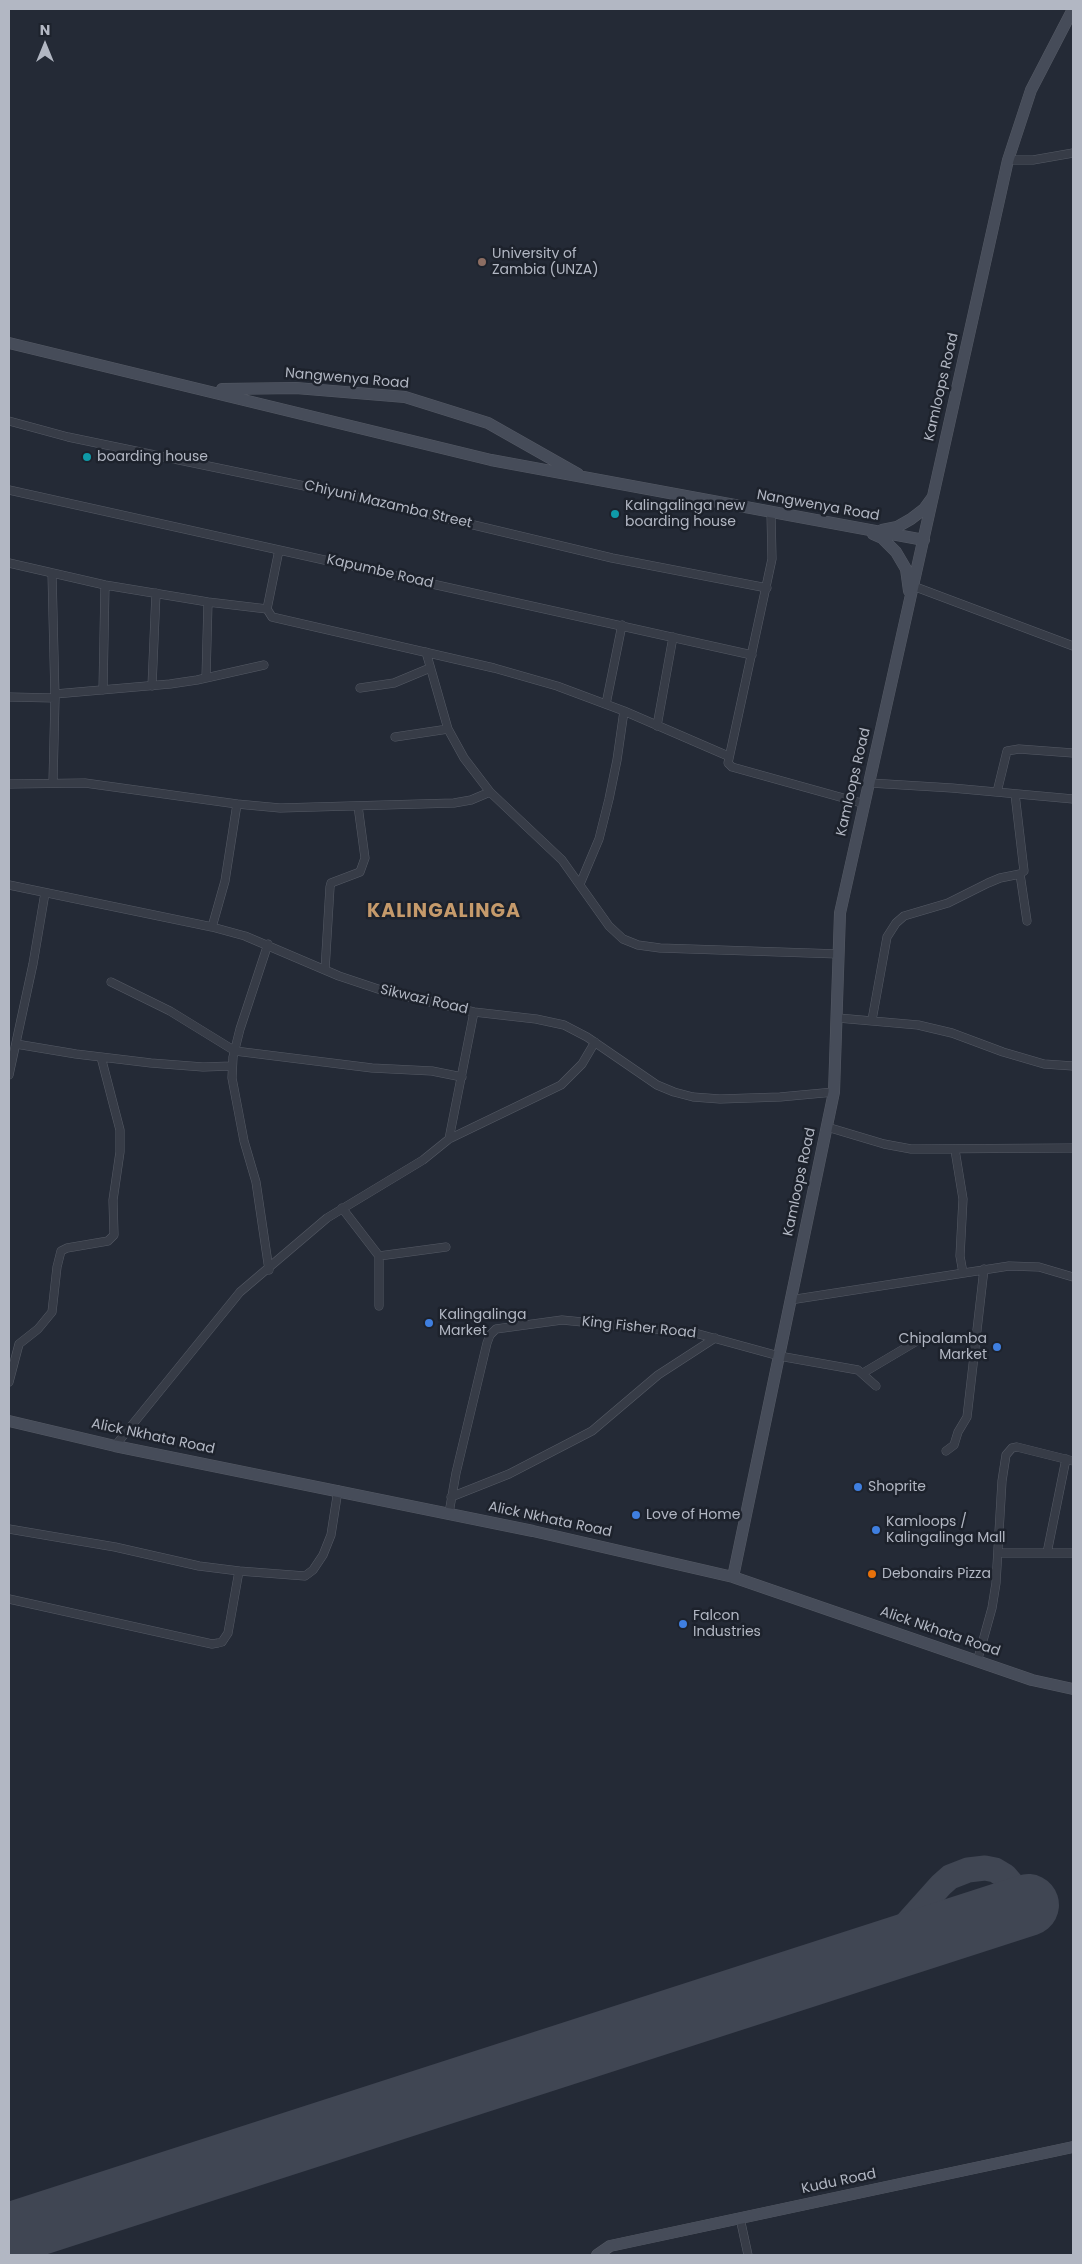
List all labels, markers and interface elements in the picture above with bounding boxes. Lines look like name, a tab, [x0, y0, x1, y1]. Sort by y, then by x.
north arrow	[20, 20, 70, 70]
text: N	[40, 20, 50, 40]
place label: University of Zambia (UNZA)	[492, 246, 599, 278]
marker: University of Zambia (UNZA)	[476, 256, 488, 268]
street label: Kamloops Road	[921, 331, 963, 443]
street label: Nangwenya Road	[284, 365, 410, 393]
place label: boarding house	[97, 449, 208, 465]
marker: boarding house	[81, 451, 93, 463]
street label: Chiyuni Mazamba Street	[302, 478, 474, 532]
street label: Nangwenya Road	[755, 487, 881, 525]
place label: Kalingalinga new boarding house	[625, 498, 745, 530]
marker: Kalingalinga new boarding house	[609, 508, 621, 520]
street label: Kapumbe Road	[325, 552, 435, 592]
street label: Kamloops Road	[833, 726, 875, 838]
district label: KALINGALINGA	[365, 901, 523, 923]
street label: Sikwazi Road	[378, 982, 470, 1018]
street label: Kamloops Road	[780, 1126, 820, 1238]
place label: Kalingalinga Market	[439, 1307, 526, 1340]
street label: King Fisher Road	[581, 1314, 697, 1342]
marker: Kalingalinga Market	[423, 1317, 435, 1329]
place label: Chipalamba Market	[899, 1331, 987, 1364]
marker: Chipalamba Market	[991, 1341, 1003, 1353]
street label: Alick Nkhata Road	[90, 1416, 216, 1458]
place label: Shoprite	[868, 1479, 926, 1495]
marker: Shoprite	[852, 1481, 864, 1493]
street label: Alick Nkhata Road	[487, 1499, 613, 1541]
place label: Love of Home	[646, 1507, 740, 1523]
marker: Love of Home	[630, 1509, 642, 1521]
place label: Kamloops / Kalingalinga Mall	[886, 1514, 1006, 1546]
marker: Kamloops / Kalingalinga Mall	[870, 1524, 882, 1536]
place label: Debonairs Pizza	[882, 1566, 991, 1582]
marker: Debonairs Pizza	[866, 1568, 878, 1580]
street label: Alick Nkhata Road	[878, 1604, 1002, 1660]
place label: Falcon Industries	[693, 1608, 761, 1640]
marker: Falcon Industries	[677, 1618, 689, 1630]
street label: Kudu Road	[800, 2166, 878, 2198]

